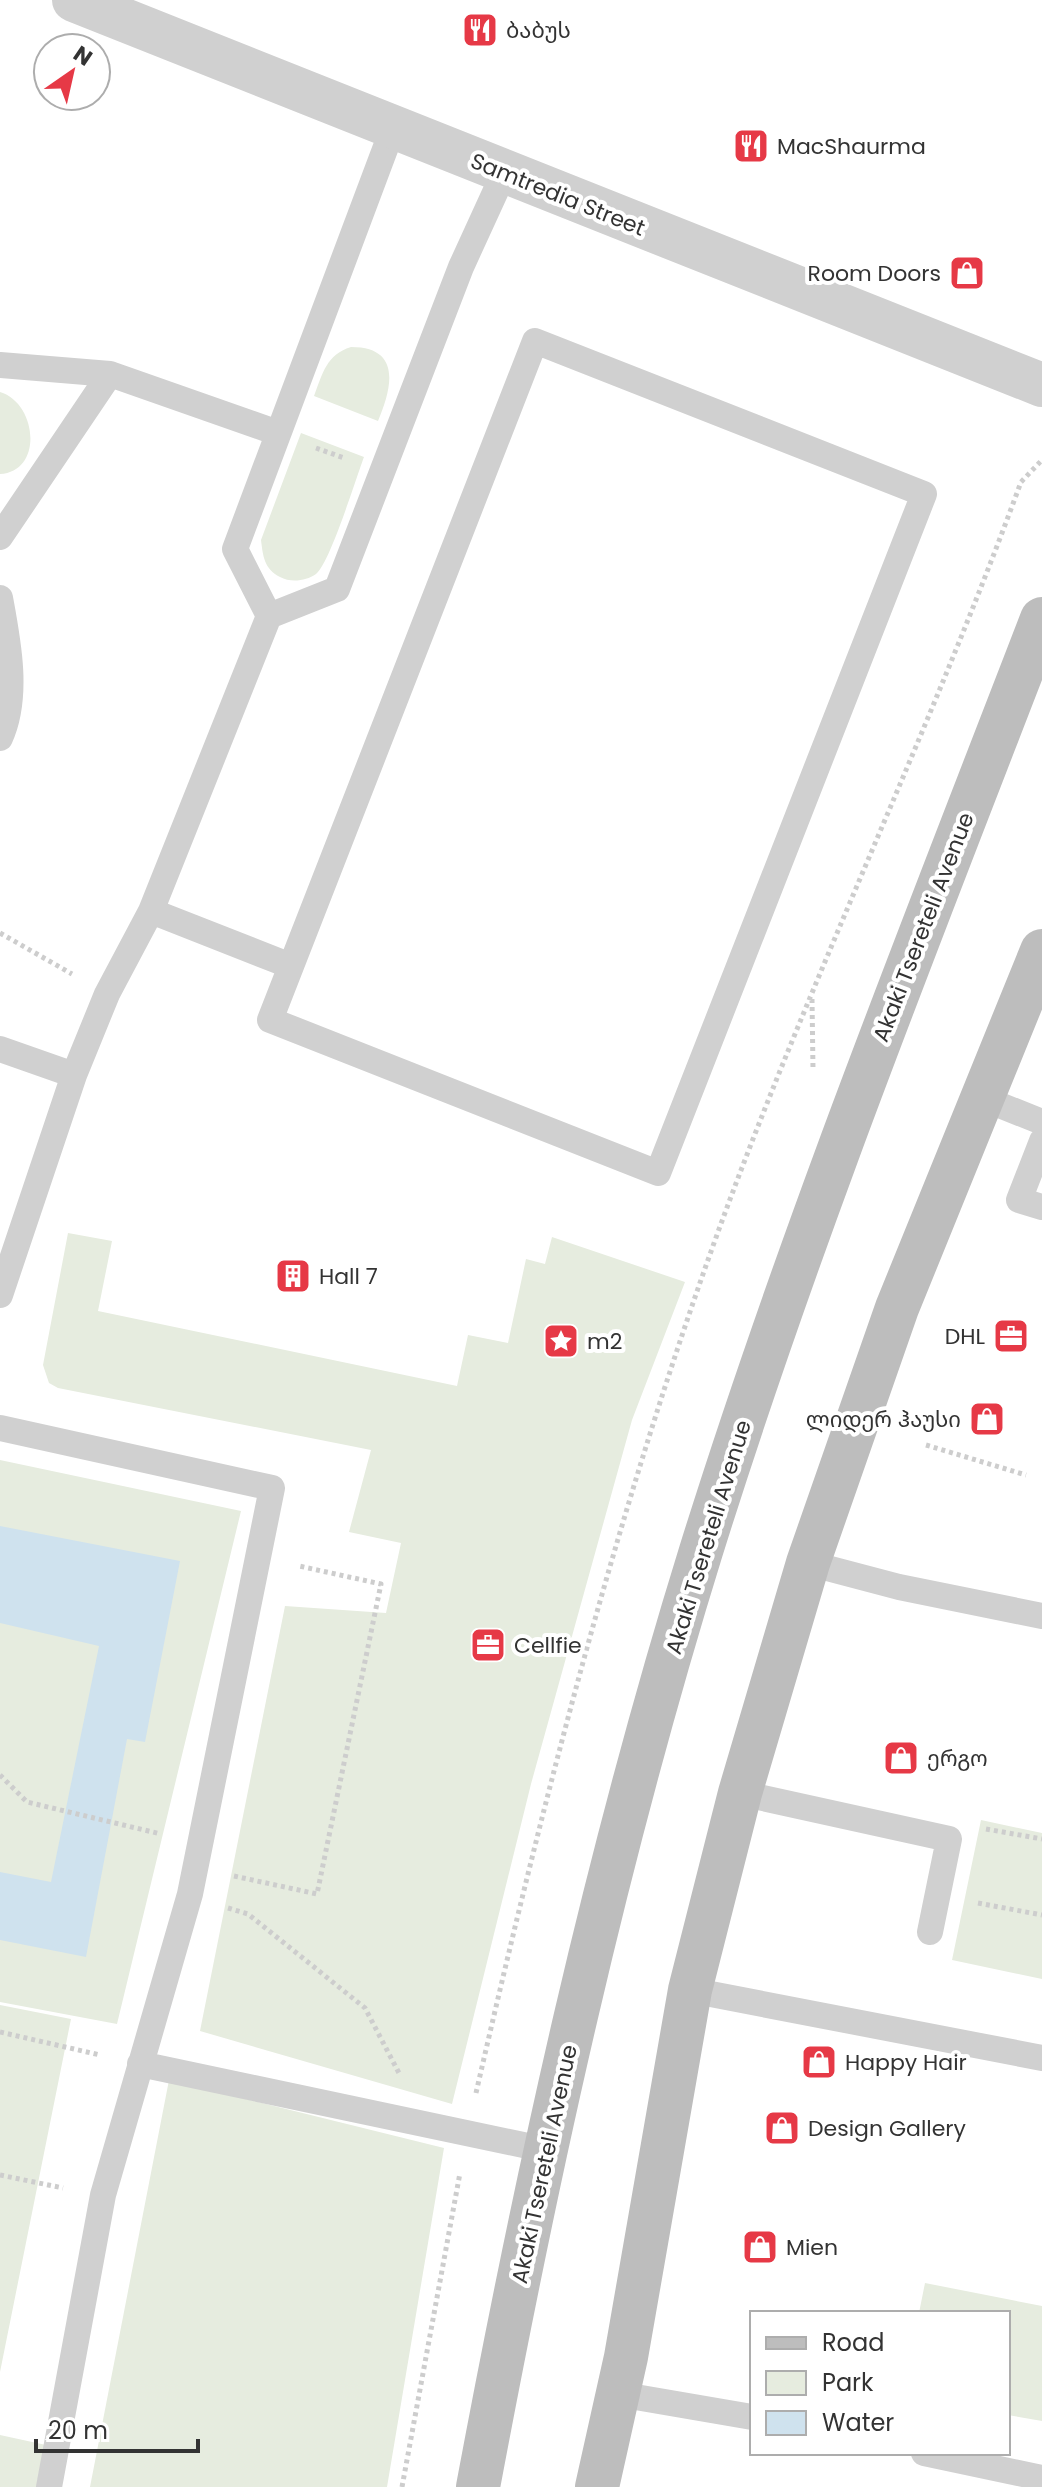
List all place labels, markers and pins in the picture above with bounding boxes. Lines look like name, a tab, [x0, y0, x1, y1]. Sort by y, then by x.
restaurant icon: ბაბუს	[461, 11, 499, 49]
place label: ბაბუს	[506, 15, 571, 46]
restaurant icon: MacShaurma	[732, 127, 770, 165]
place label: MacShaurma	[777, 131, 926, 162]
shop icon: Room Doors	[948, 254, 986, 292]
place label: Room Doors	[808, 258, 941, 289]
building icon: Hall 7	[274, 1257, 312, 1295]
place label: Hall 7	[319, 1261, 378, 1292]
office icon: DHL	[992, 1317, 1030, 1355]
place label: DHL	[945, 1321, 985, 1352]
place icon: m2	[542, 1322, 580, 1360]
place label: m2	[587, 1326, 622, 1357]
shop icon: ლიდერ ჰაუსი	[968, 1400, 1006, 1438]
place label: ლიდერ ჰაუსი	[806, 1404, 961, 1435]
office icon: Cellfie	[469, 1626, 507, 1664]
place label: Cellfie	[514, 1630, 582, 1661]
shop icon: ერგო	[882, 1739, 920, 1777]
place label: ერგო	[927, 1743, 988, 1774]
shop icon: Happy Hair	[800, 2043, 838, 2081]
place label: Happy Hair	[845, 2047, 967, 2078]
shop icon: Design Gallery	[763, 2109, 801, 2147]
place label: Design Gallery	[808, 2113, 967, 2144]
shop icon: Mien	[741, 2228, 779, 2266]
place label: Mien	[786, 2232, 838, 2263]

